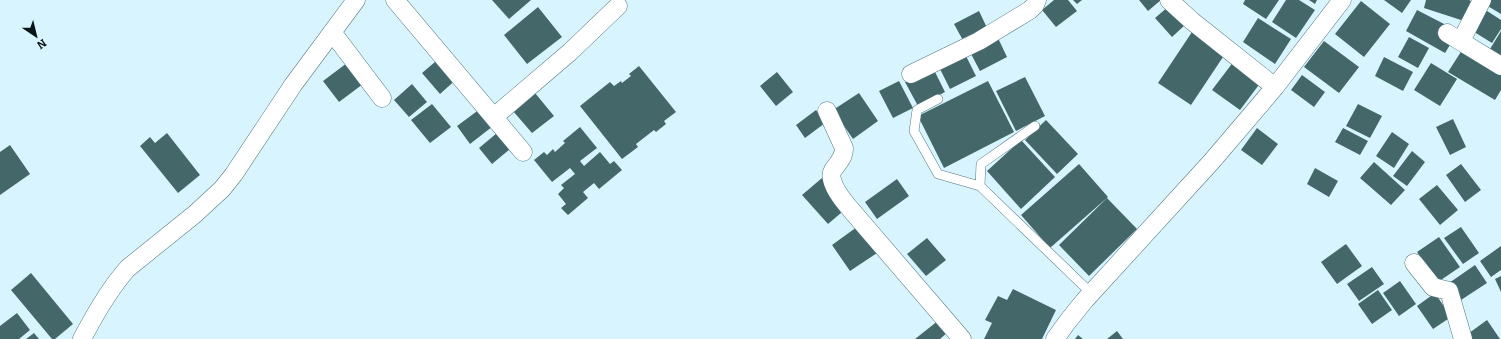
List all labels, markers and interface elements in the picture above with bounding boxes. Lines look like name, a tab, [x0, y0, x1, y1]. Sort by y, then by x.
north arrow	[16, 16, 56, 56]
text: N	[34, 36, 49, 52]

